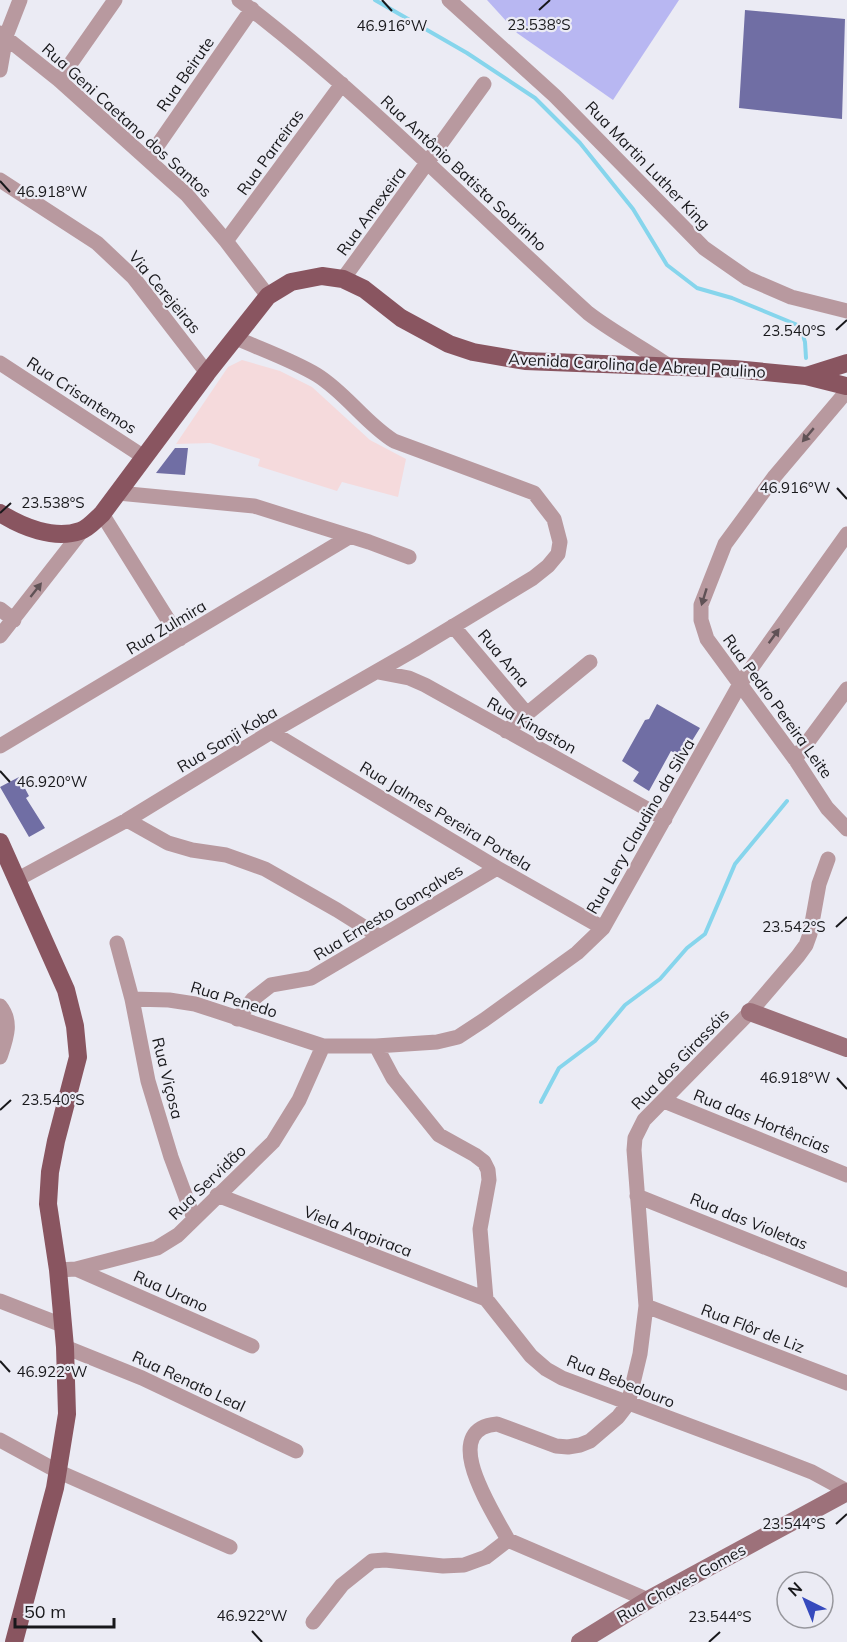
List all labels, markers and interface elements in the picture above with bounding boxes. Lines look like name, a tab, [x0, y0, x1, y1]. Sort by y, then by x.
text: 23.538°S	[507, 15, 571, 34]
text: 46.916°W	[357, 16, 428, 35]
street label: Rua Beirute	[152, 33, 218, 115]
street label: Rua Geni Caetano dos Santos	[38, 39, 216, 201]
street label: Rua Antônio Batista Sobrinho	[377, 91, 551, 255]
street label: Rua Martin Luther King	[581, 97, 715, 233]
street label: Rua Parreiras	[232, 105, 308, 199]
street label: Rua Amexeira	[332, 163, 410, 259]
text: 46.918°W	[17, 182, 88, 201]
street label: Via Cerejeiras	[125, 247, 205, 337]
text: 23.540°S	[762, 321, 826, 340]
street label: Avenida Carolina de Abreu Paulino	[508, 348, 766, 382]
street label: Rua Crisantemos	[23, 352, 141, 438]
one-way arrow	[803, 427, 815, 442]
text: 46.916°W	[760, 478, 831, 497]
text: 23.538°S	[21, 493, 85, 512]
one-way arrow	[30, 583, 42, 599]
one-way arrow	[699, 588, 708, 606]
street label: Rua Zulmira	[122, 595, 210, 659]
street label: Rua Ama	[474, 625, 534, 691]
one-way arrow	[768, 629, 780, 645]
street label: Rua Pedro Pereira Leite	[719, 630, 837, 782]
street label: Rua Kingston	[484, 692, 580, 758]
street label: Rua Sanji Koba	[173, 701, 281, 777]
street label: Rua Lery Claudino da Silva	[582, 735, 698, 917]
street label: Rua Jalmes Pereira Portela	[356, 757, 536, 875]
text: 46.920°W	[17, 772, 88, 791]
street label: Rua Ernesto Gonçalves	[310, 859, 466, 964]
text: 23.542°S	[762, 917, 826, 936]
street label: Rua Penedo	[188, 976, 280, 1022]
street label: Rua dos Girassóis	[627, 1004, 733, 1114]
street label: Rua Viçosa	[148, 1035, 188, 1121]
text: 46.918°W	[760, 1068, 831, 1087]
street label: Rua das Hortências	[691, 1084, 833, 1158]
text: 23.540°S	[21, 1090, 85, 1109]
street label: Rua Servidão	[164, 1140, 250, 1224]
street label: Rua das Violetas	[687, 1188, 811, 1254]
street label: Viela Arapiraca	[301, 1201, 415, 1261]
street label: Rua Urano	[131, 1266, 211, 1316]
street label: Rua Flôr de Liz	[698, 1299, 808, 1357]
street label: Rua Renato Leal	[129, 1346, 249, 1416]
street label: Rua Bebedouro	[564, 1350, 678, 1412]
text: 46.922°W	[17, 1362, 88, 1381]
text: 23.544°S	[762, 1514, 826, 1533]
street label: Rua Chaves Gomes	[613, 1539, 749, 1627]
north arrow	[775, 1570, 835, 1630]
text: N	[784, 1578, 806, 1600]
scale bar	[15, 1591, 114, 1629]
text: 50 m	[24, 1600, 66, 1623]
text: 46.922°W	[217, 1606, 288, 1625]
text: 23.544°S	[688, 1607, 752, 1626]

